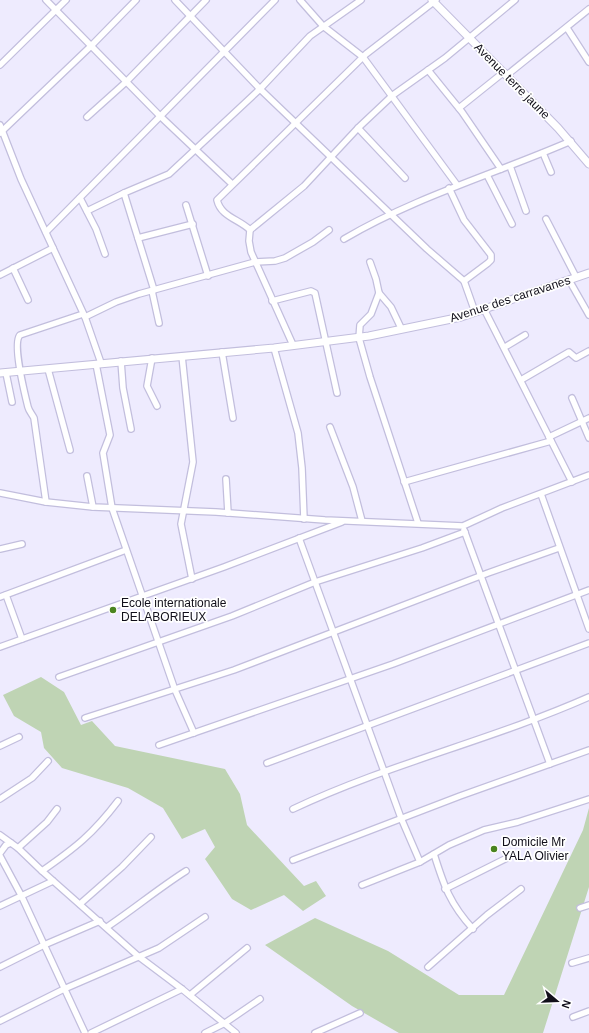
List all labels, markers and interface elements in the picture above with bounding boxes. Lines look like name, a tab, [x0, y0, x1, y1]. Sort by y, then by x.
street label: Avenue terre jaune	[471, 40, 553, 122]
street label: Avenue des carravanes	[448, 273, 572, 325]
place label: Ecole internationale DELABORIEUX	[121, 596, 227, 624]
marker: Ecole internationale DELABORIEUX	[108, 605, 118, 615]
place label: Domicile Mr YALA Olivier	[502, 835, 568, 863]
marker: Domicile Mr YALA Olivier	[489, 844, 499, 854]
north arrow	[537, 981, 577, 1021]
text: N	[559, 999, 573, 1010]

